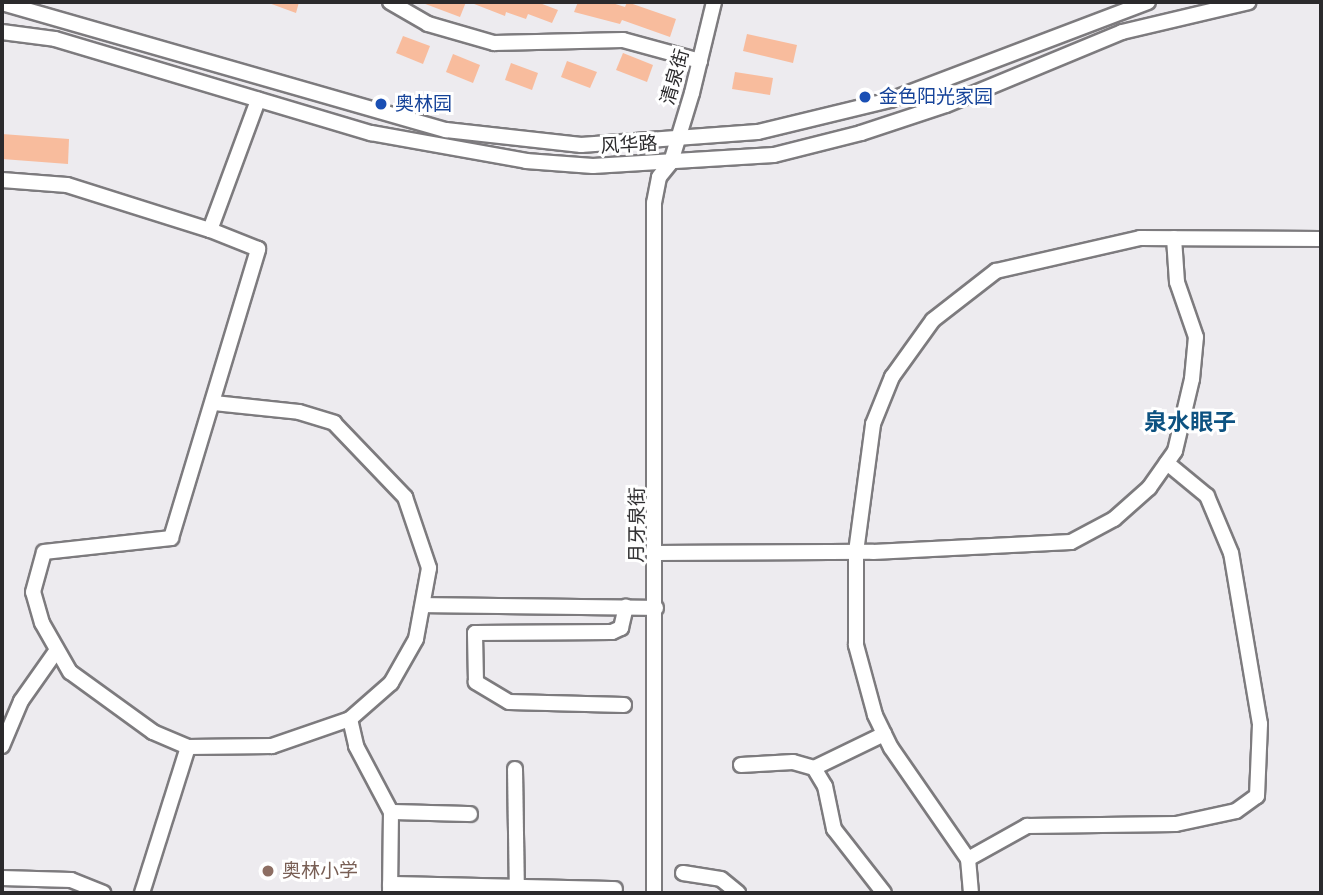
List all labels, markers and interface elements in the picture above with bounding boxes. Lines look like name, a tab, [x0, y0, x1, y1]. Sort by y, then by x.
street label: 清泉街	[656, 46, 694, 108]
place label: 金色阳光家园	[879, 86, 993, 108]
marker: 金色阳光家园	[857, 89, 873, 105]
place label: 奥林园	[395, 93, 452, 115]
marker: 奥林园	[373, 96, 389, 112]
street label: 风华路	[600, 132, 658, 158]
district label: 泉水眼子	[1144, 408, 1236, 436]
street label: 月牙泉街	[626, 487, 648, 563]
place label: 奥林小学	[282, 860, 358, 882]
marker: 奥林小学	[260, 863, 276, 879]

